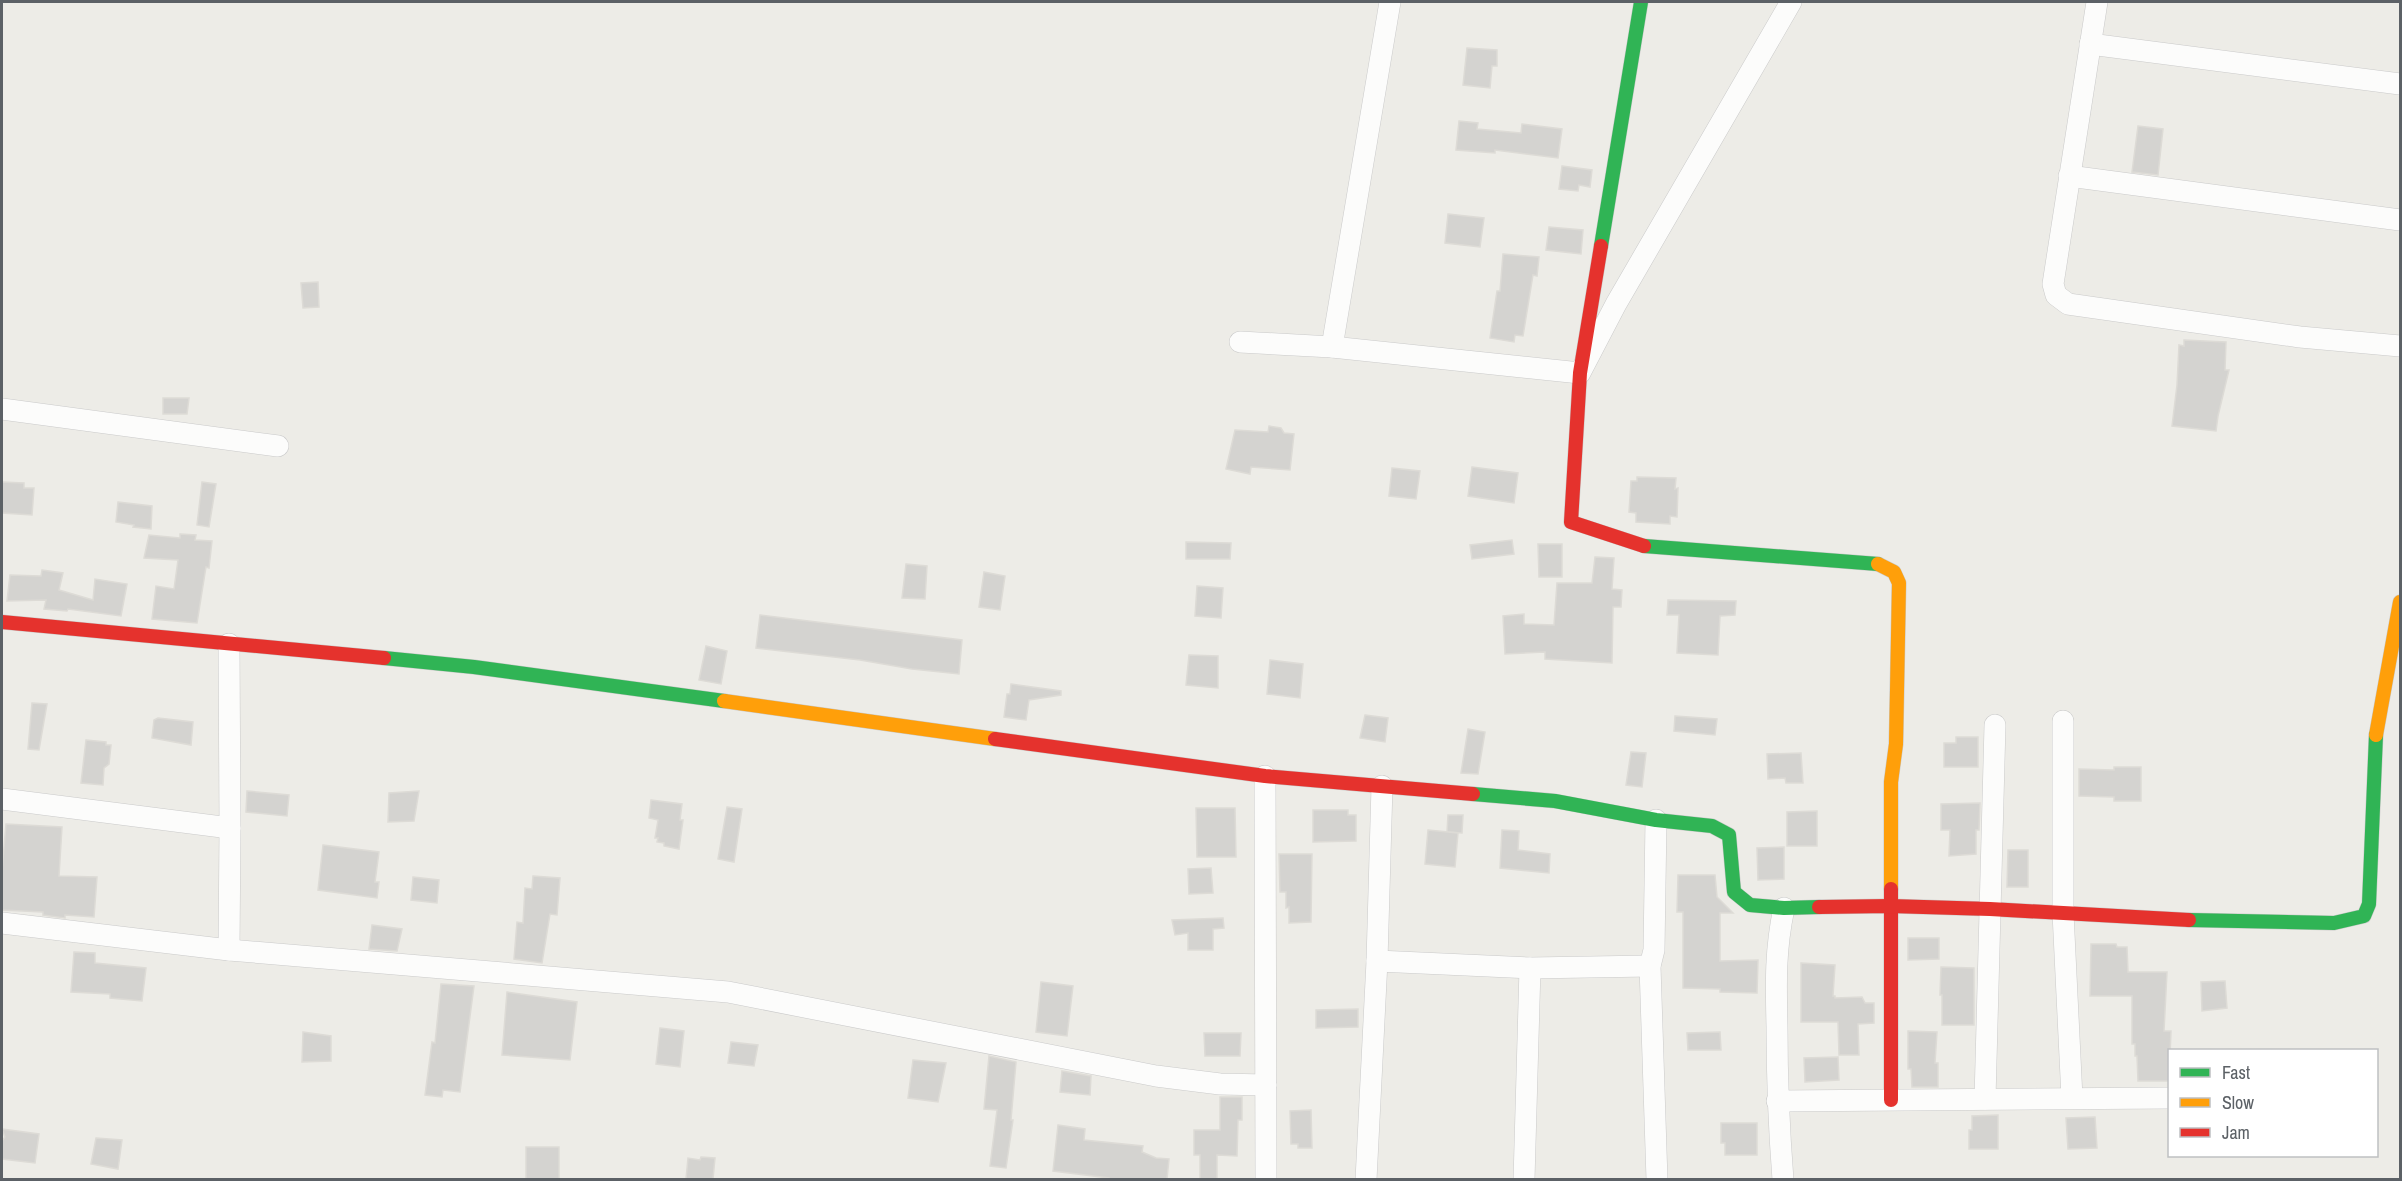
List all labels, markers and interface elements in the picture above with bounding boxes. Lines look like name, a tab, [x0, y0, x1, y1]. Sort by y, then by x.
legend	[2168, 1049, 2378, 1157]
text: Fast	[2222, 1060, 2250, 1085]
text: Slow	[2222, 1090, 2254, 1115]
text: Jam	[2222, 1120, 2250, 1145]

